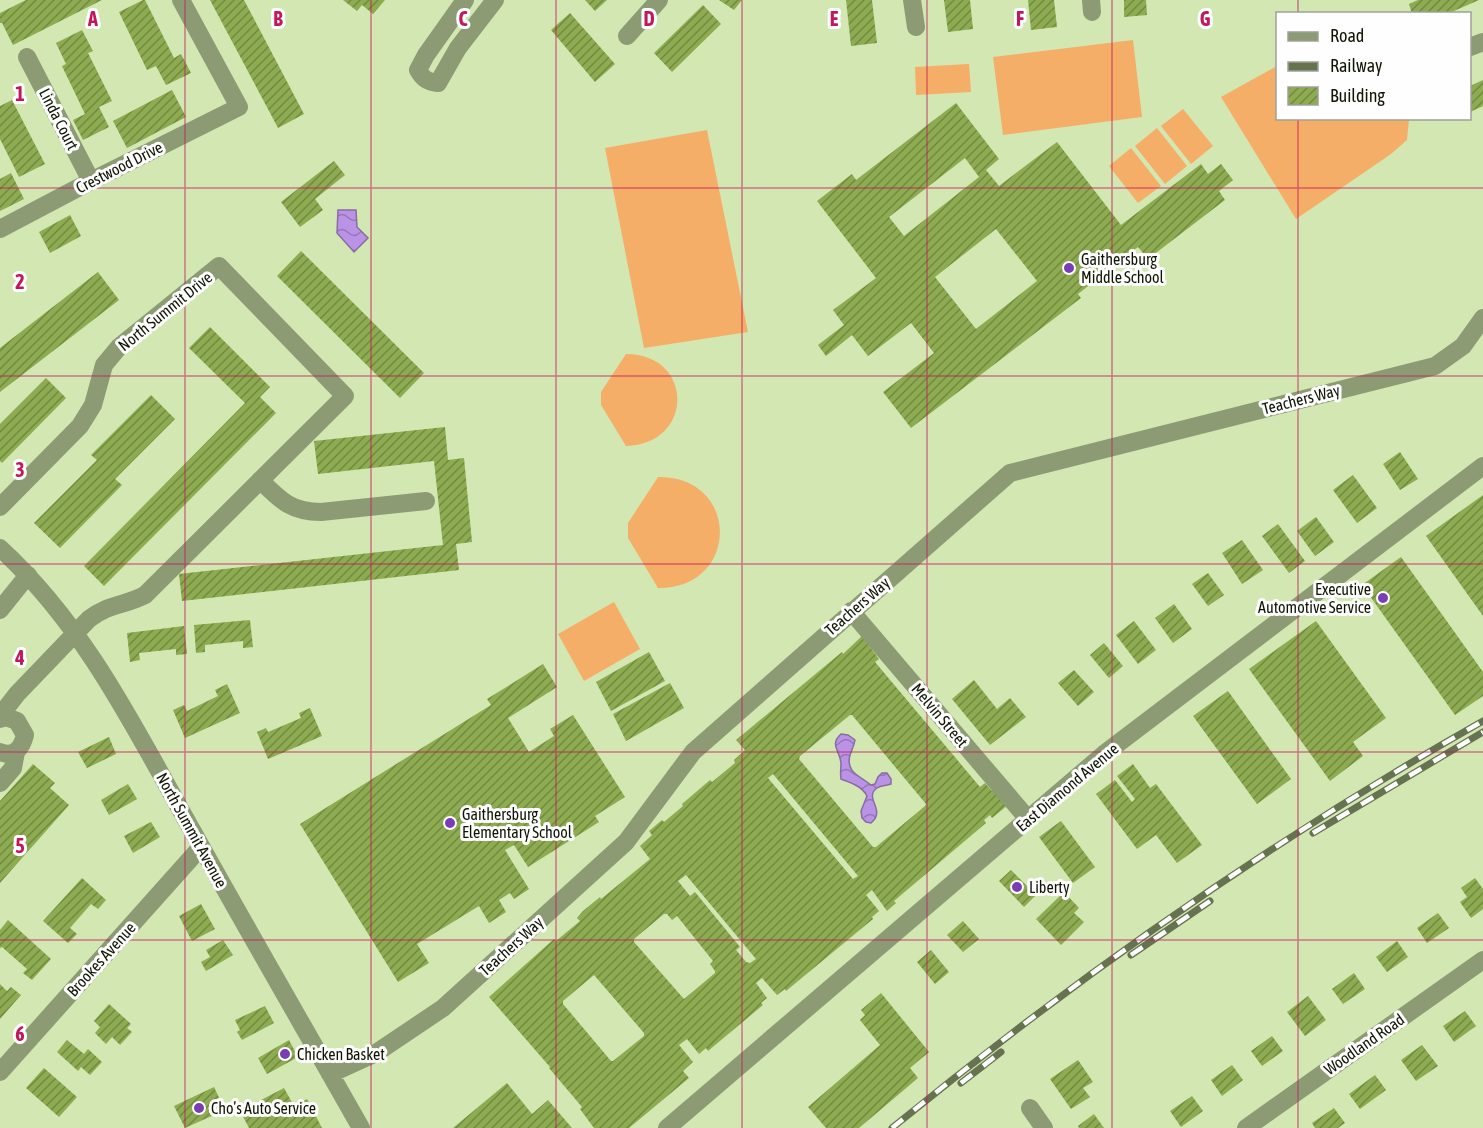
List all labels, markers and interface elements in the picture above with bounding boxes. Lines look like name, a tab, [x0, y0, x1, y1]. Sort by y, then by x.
text: A	[87, 7, 98, 30]
text: B	[273, 7, 283, 30]
text: C	[459, 7, 468, 30]
text: D	[643, 7, 655, 30]
text: E	[830, 7, 839, 30]
text: F	[1016, 7, 1024, 30]
text: G	[1200, 7, 1211, 30]
legend	[1276, 12, 1471, 120]
text: Road	[1330, 25, 1364, 46]
text: Railway	[1330, 55, 1382, 76]
text: 1	[15, 82, 25, 105]
street label: Linda Court	[36, 85, 82, 153]
text: Building	[1330, 85, 1385, 106]
street label: Crestwood Drive	[73, 137, 165, 197]
place label: Gaithersburg Middle School	[1081, 250, 1165, 286]
marker: Gaithersburg Middle School	[1062, 261, 1076, 275]
street label: North Summit Drive	[115, 268, 215, 354]
text: 2	[15, 270, 25, 293]
street label: Teachers Way	[1260, 381, 1342, 418]
text: 3	[15, 458, 25, 481]
street label: Teachers Way	[821, 573, 894, 640]
place label: Executive Automotive Service	[1258, 580, 1371, 616]
marker: Executive Automotive Service	[1376, 591, 1390, 605]
text: 4	[14, 646, 25, 669]
street label: Melvin Street	[908, 680, 972, 751]
street label: East Diamond Avenue	[1012, 739, 1122, 835]
street label: North Summit Avenue	[153, 770, 231, 890]
place label: Gaithersburg Elementary School	[462, 805, 573, 842]
marker: Gaithersburg Elementary School	[443, 816, 457, 830]
text: 5	[15, 834, 25, 857]
place label: Liberty	[1029, 878, 1070, 897]
marker: Liberty	[1010, 880, 1024, 894]
street label: Teachers Way	[475, 912, 548, 980]
street label: Brookes Avenue	[63, 918, 139, 1000]
street label: Woodland Road	[1321, 1010, 1407, 1078]
text: 6	[15, 1022, 25, 1045]
place label: Chicken Basket	[297, 1045, 385, 1063]
marker: Chicken Basket	[278, 1047, 292, 1061]
place label: Cho’s Auto Service	[211, 1099, 316, 1117]
marker: Cho’s Auto Service	[192, 1101, 206, 1115]

